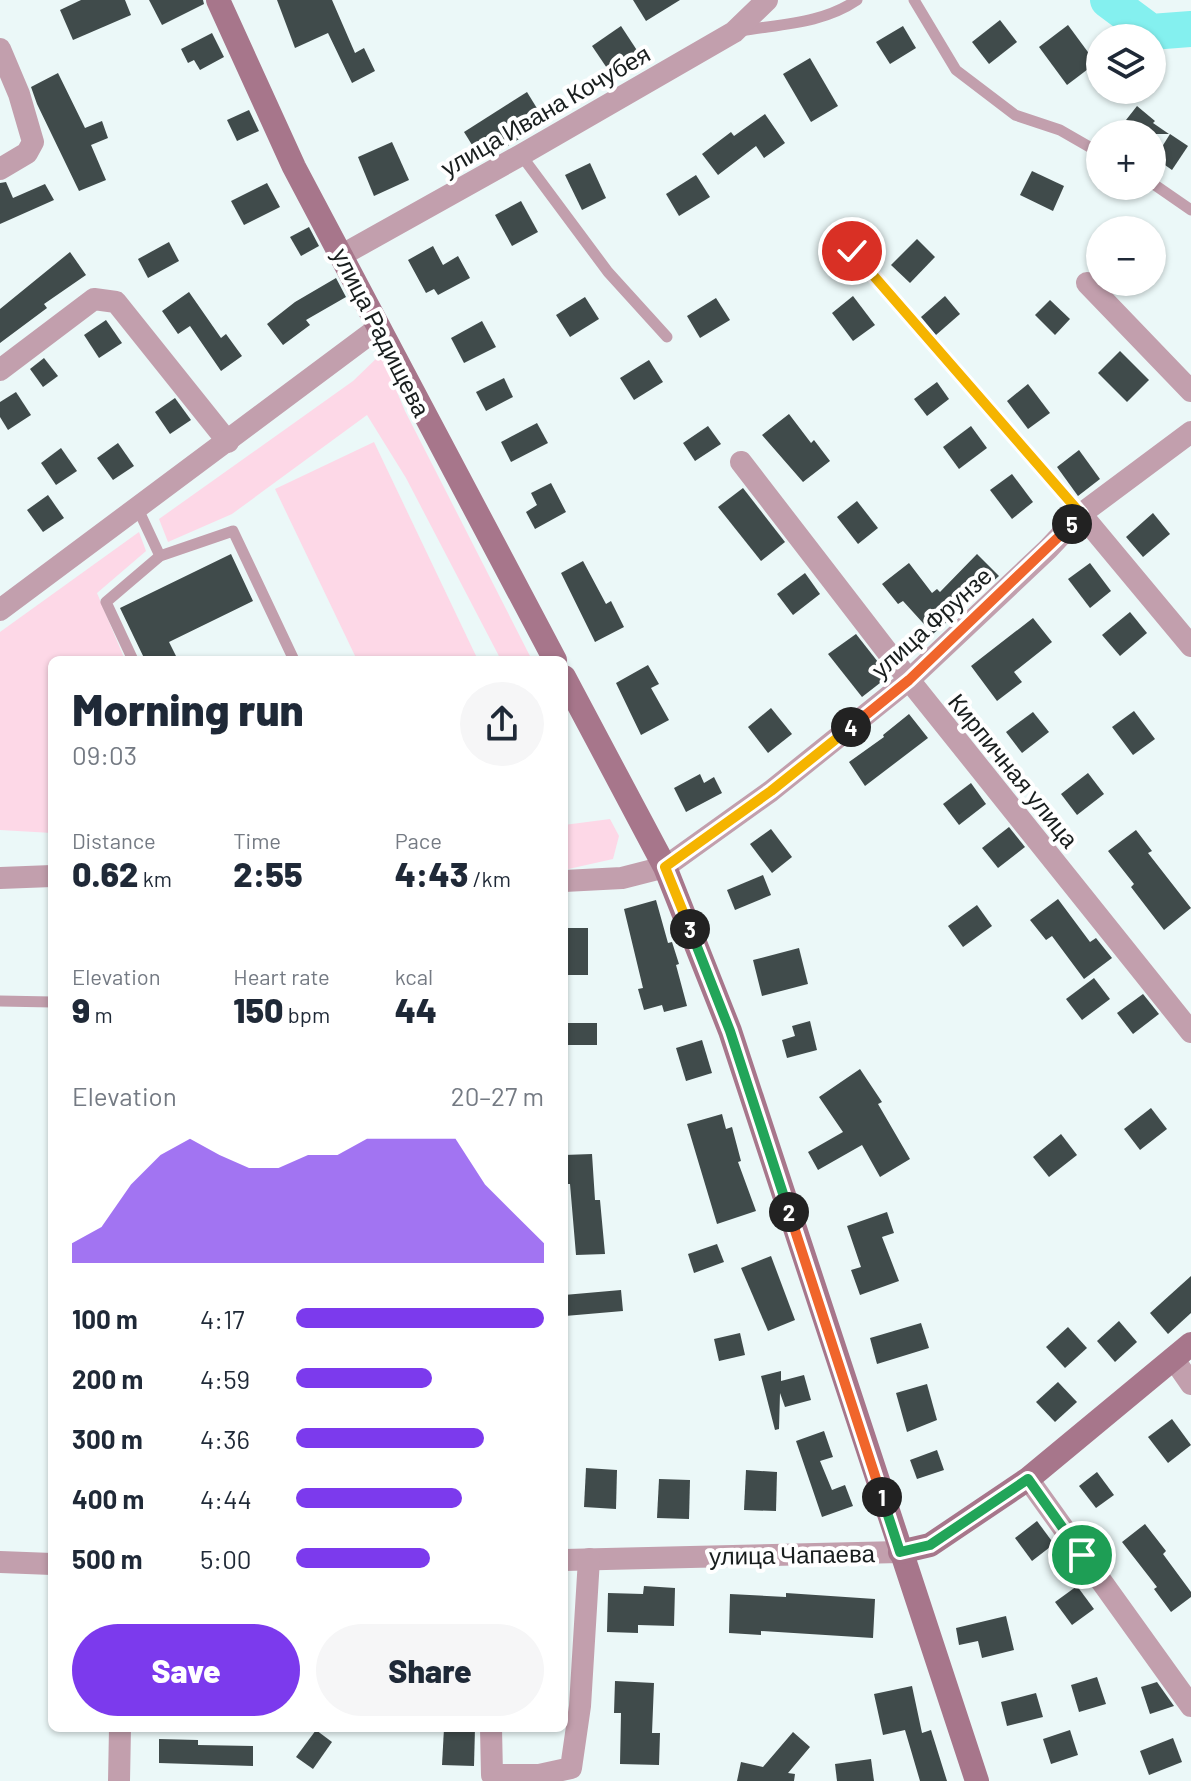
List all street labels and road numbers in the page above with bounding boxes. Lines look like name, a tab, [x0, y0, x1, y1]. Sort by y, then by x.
street label: улица Ивана Кочубея	[435, 38, 655, 182]
street label: улица Радищева	[327, 243, 437, 422]
street label: улица Фрунзе	[865, 561, 997, 683]
street label: Кирпичная улица	[943, 687, 1085, 853]
street label: улица Чапаева	[709, 1538, 876, 1570]

